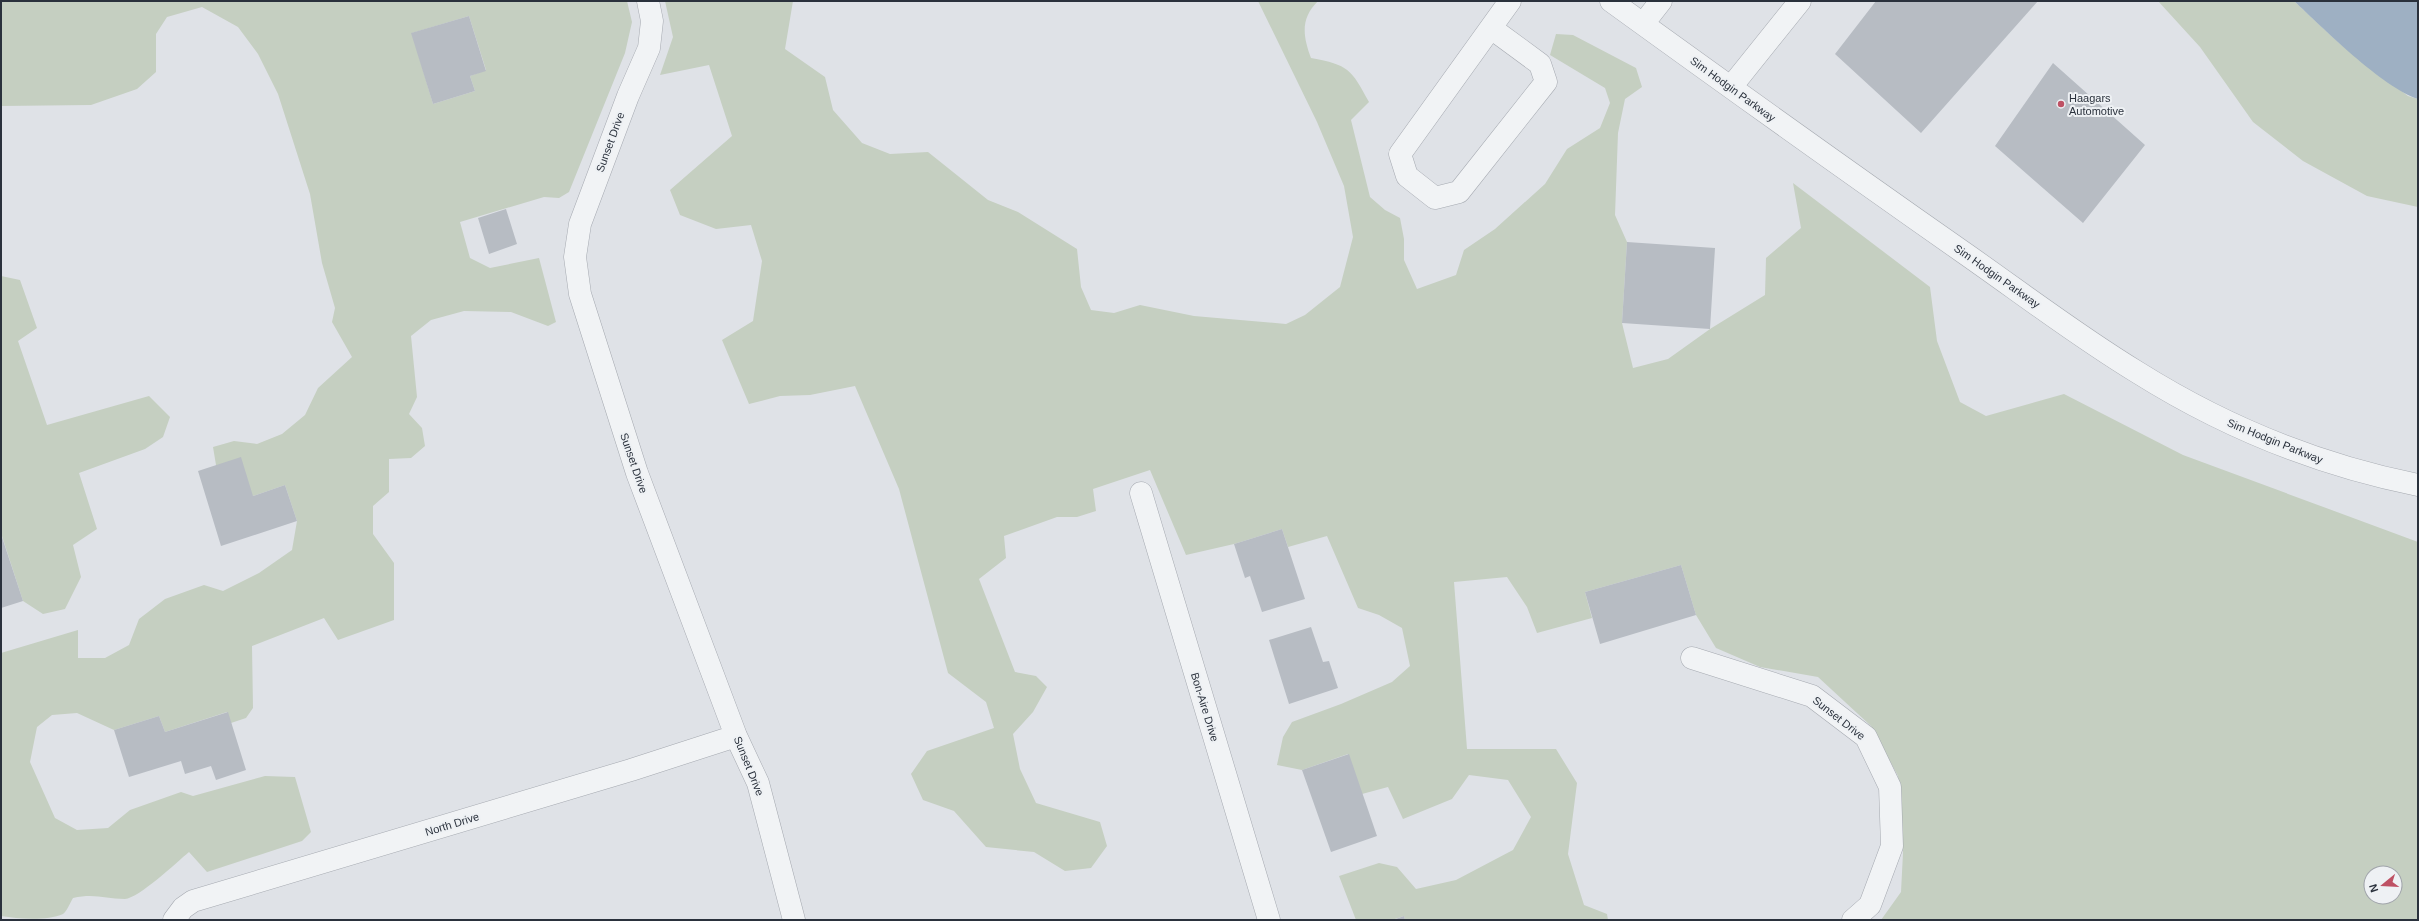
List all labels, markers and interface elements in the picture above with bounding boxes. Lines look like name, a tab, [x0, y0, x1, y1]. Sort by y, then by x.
street label: Sim Hodgin Parkway	[1688, 54, 1778, 124]
place label: Haagars Automotive	[2069, 92, 2124, 117]
marker: Haagars Automotive	[2056, 99, 2066, 109]
street label: Sunset Drive	[594, 110, 626, 174]
street label: Sim Hodgin Parkway	[1952, 242, 2043, 310]
street label: Sim Hodgin Parkway	[2225, 416, 2325, 466]
street label: Sunset Drive	[618, 431, 650, 495]
street label: Bon-Aire Drive	[1189, 671, 1221, 743]
street label: Sunset Drive	[1810, 694, 1868, 742]
street label: Sunset Drive	[732, 735, 766, 797]
street label: North Drive	[424, 810, 480, 838]
north arrow	[2363, 865, 2403, 905]
text: N	[2367, 882, 2380, 894]

